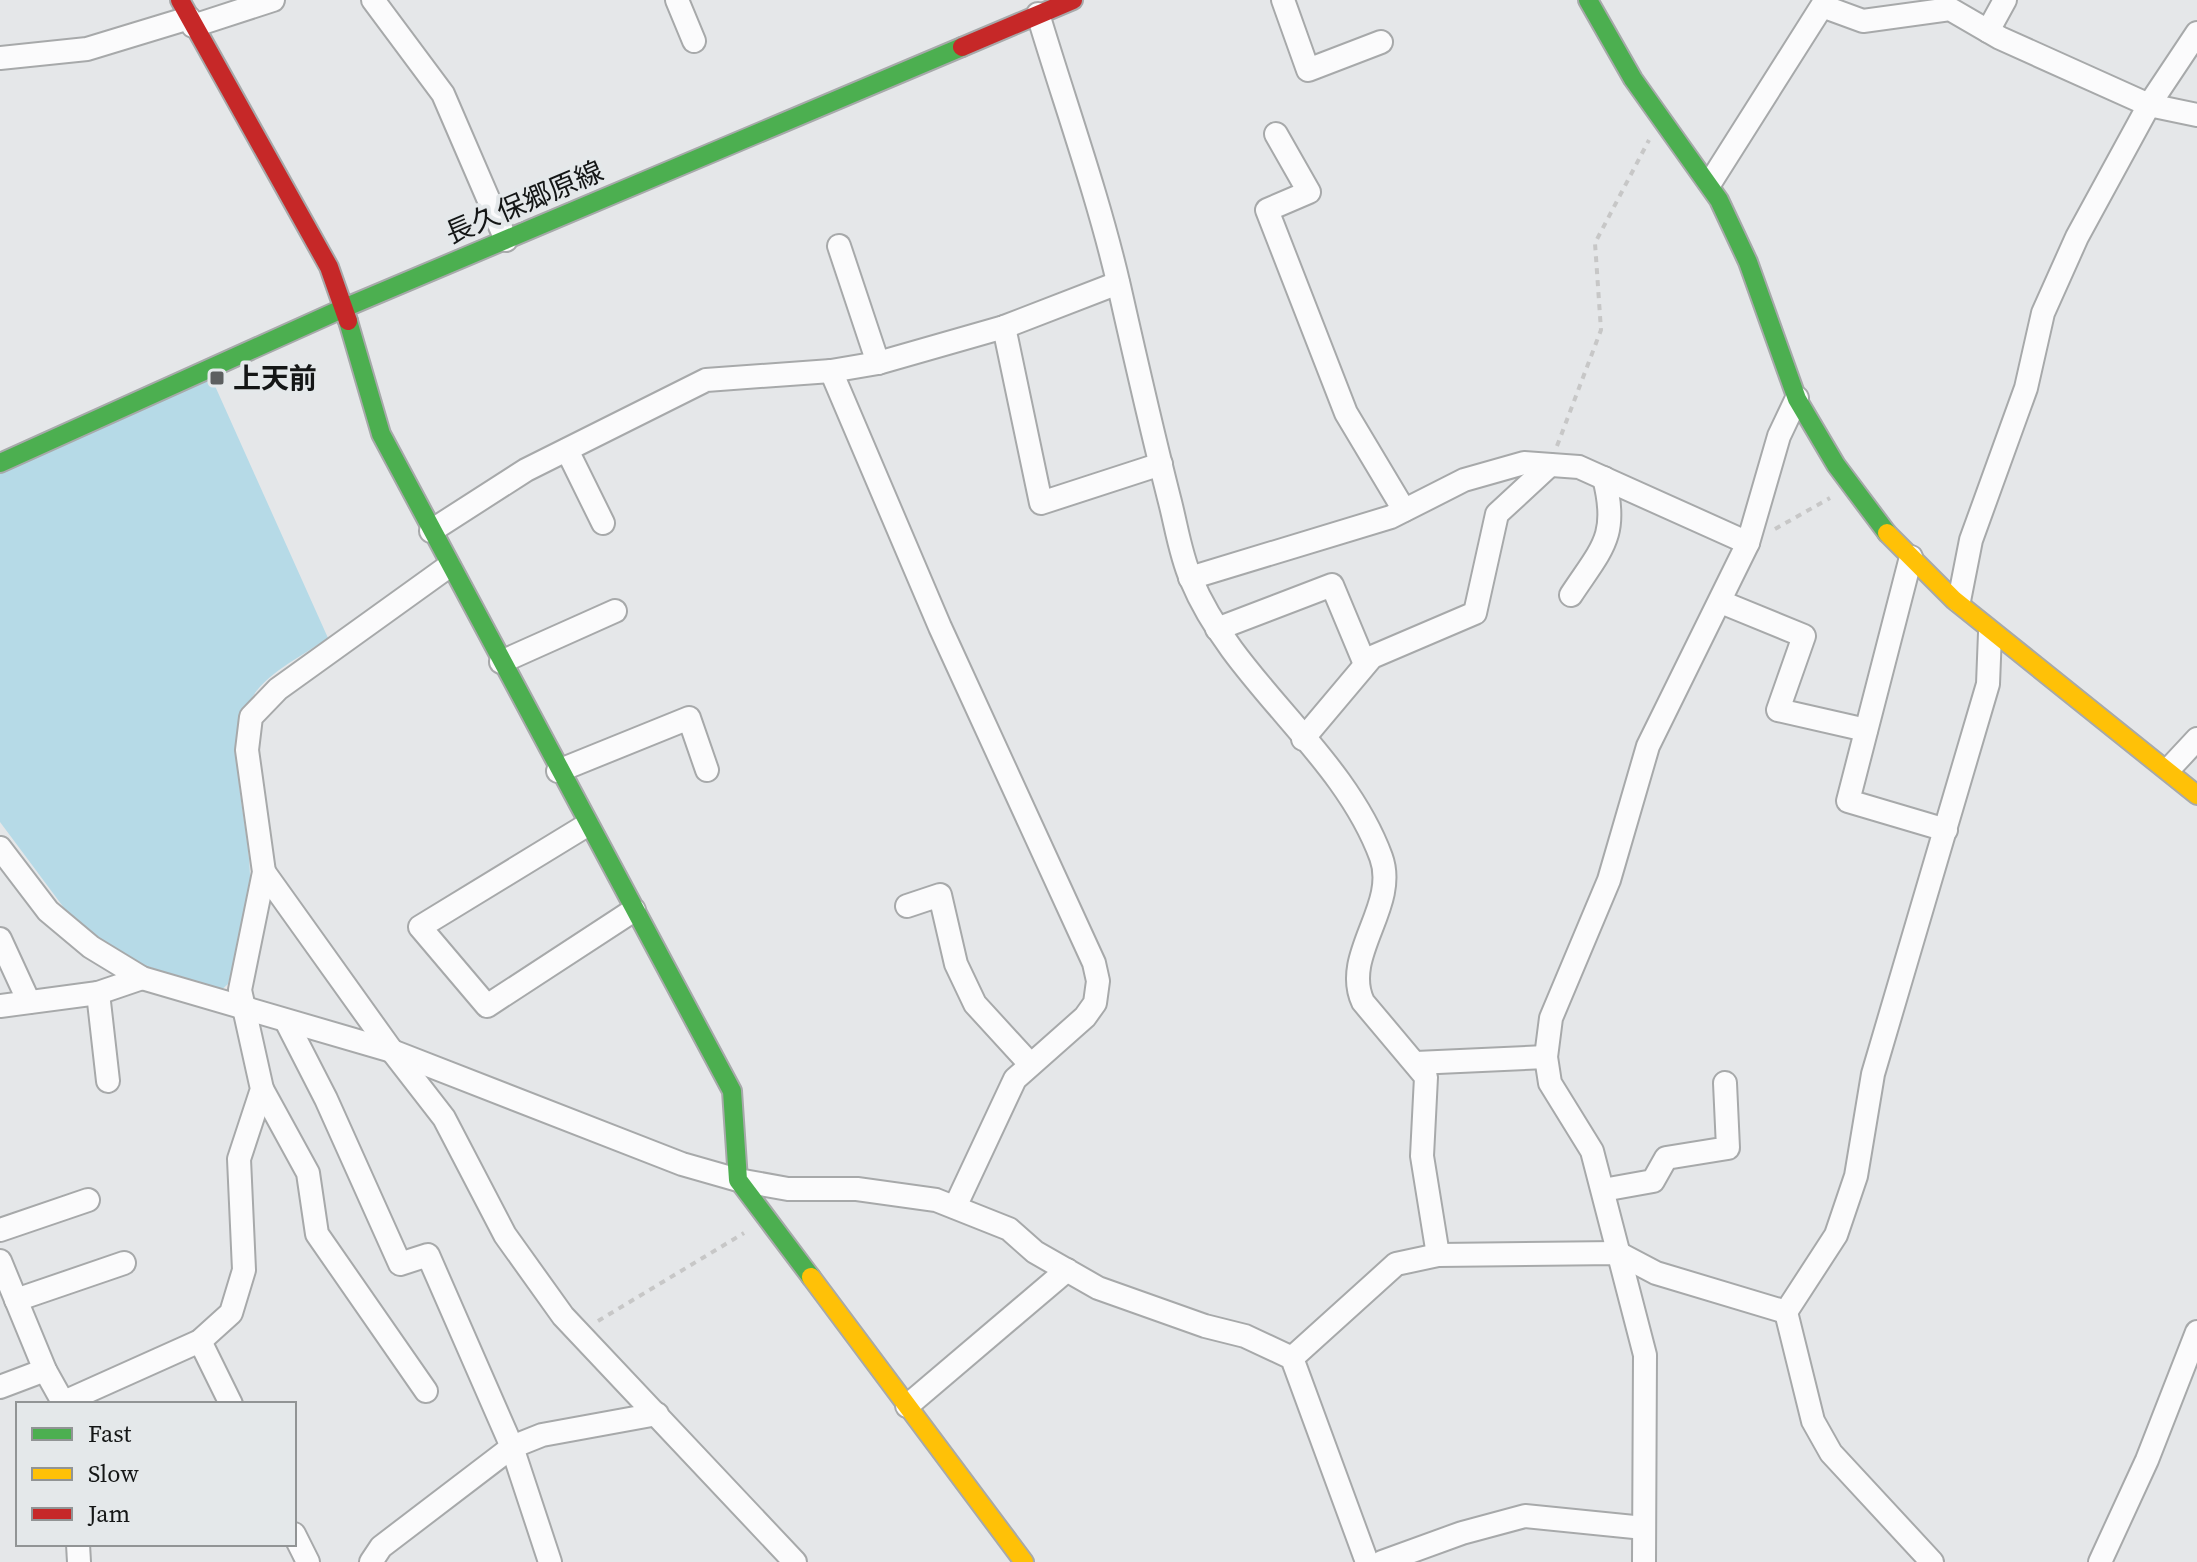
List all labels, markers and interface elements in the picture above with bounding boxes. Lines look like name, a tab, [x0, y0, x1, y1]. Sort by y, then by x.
street label: 長久保郷原線	[439, 152, 609, 252]
place label: 上天前	[233, 359, 317, 397]
marker: 上天前	[208, 369, 226, 387]
legend	[16, 1402, 296, 1546]
text: Fast	[88, 1417, 132, 1450]
text: Slow	[88, 1457, 139, 1490]
text: Jam	[87, 1497, 130, 1530]

